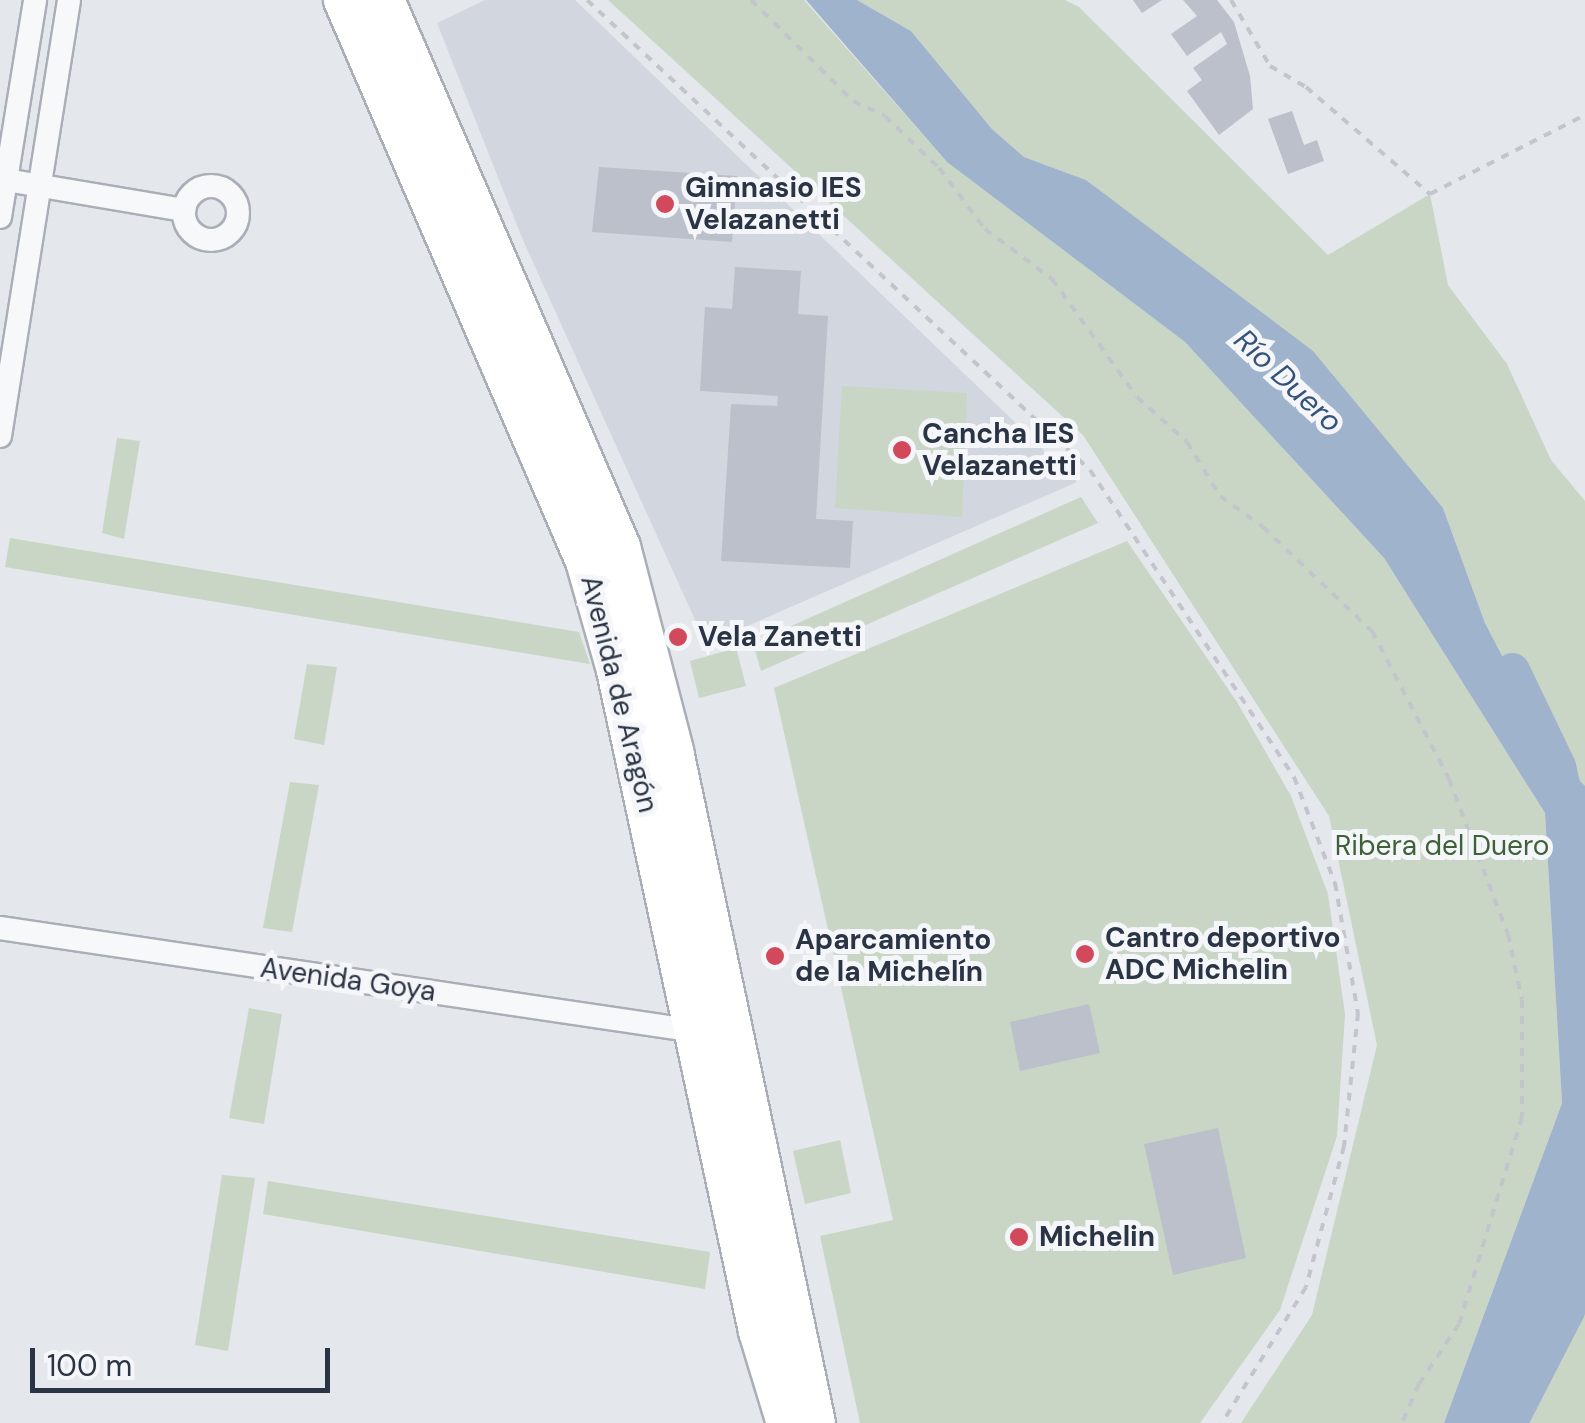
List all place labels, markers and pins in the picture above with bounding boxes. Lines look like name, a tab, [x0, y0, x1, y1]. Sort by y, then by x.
place label: Gimnasio IES Velazanetti	[685, 171, 862, 237]
marker: Gimnasio IES Velazanetti	[654, 193, 676, 215]
place label: Cancha IES Velazanetti	[922, 417, 1077, 483]
marker: Cancha IES Velazanetti	[891, 439, 913, 461]
place label: Vela Zanetti	[698, 620, 862, 654]
marker: Vela Zanetti	[667, 626, 689, 648]
place label: Cantro deportivo ADC Michelin	[1105, 921, 1340, 987]
place label: Aparcamiento de la Michelín	[795, 923, 991, 989]
marker: Cantro deportivo ADC Michelin	[1074, 943, 1096, 965]
marker: Aparcamiento de la Michelín	[764, 945, 786, 967]
place label: Michelin	[1039, 1220, 1155, 1254]
marker: Michelin	[1008, 1226, 1030, 1248]

